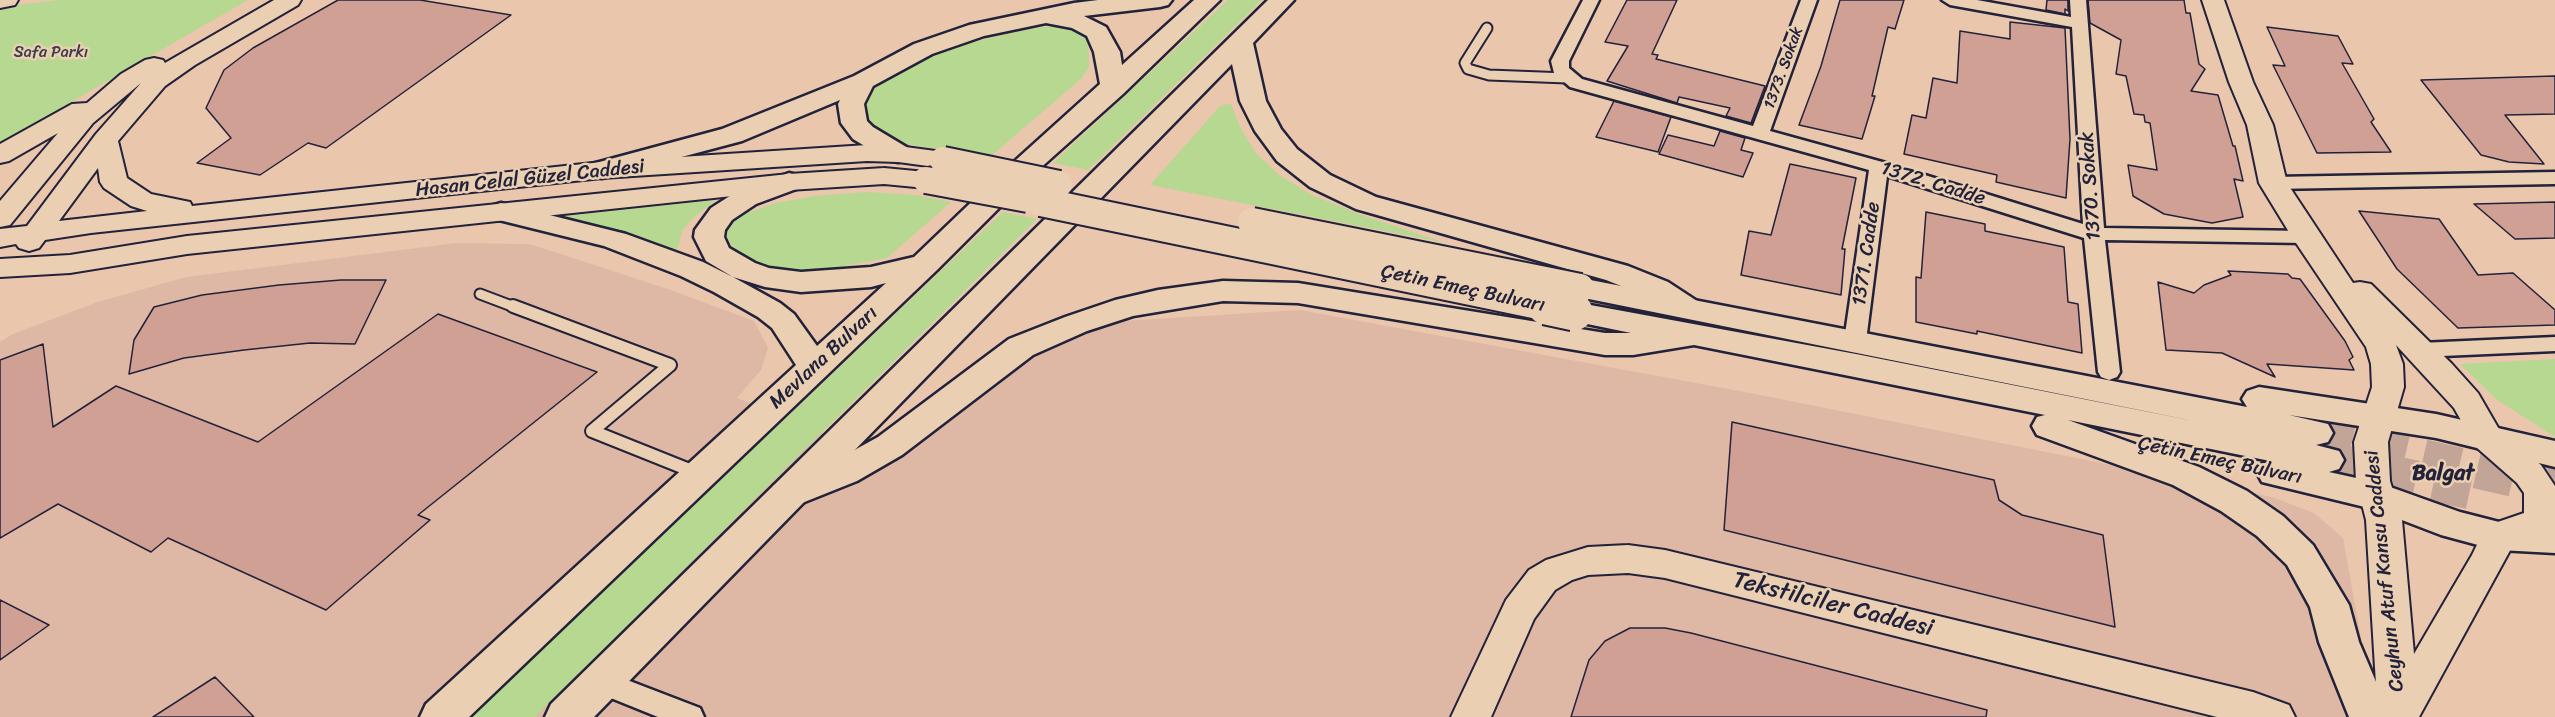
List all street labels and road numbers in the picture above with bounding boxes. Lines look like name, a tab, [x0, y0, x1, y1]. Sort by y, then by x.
street label: 1373. Sokak	[1760, 24, 1808, 112]
street label: 1370. Sokak	[2075, 131, 2107, 241]
street label: Hasan Celal Güzel Caddesi	[414, 155, 646, 203]
street label: 1372. Cadde	[1878, 157, 1988, 211]
street label: 1371. Cadde	[1848, 200, 1886, 308]
street label: Çetin Emeç Bulvarı	[1379, 260, 1547, 318]
street label: Mevlana Bulvarı	[765, 302, 883, 414]
street label: Çetin Emeç Bulvarı	[2136, 432, 2304, 490]
street label: Ceyhun Atuf Kansu Caddesi	[2360, 449, 2410, 693]
street label: Tekstilciler Caddesi	[1730, 566, 1936, 644]

